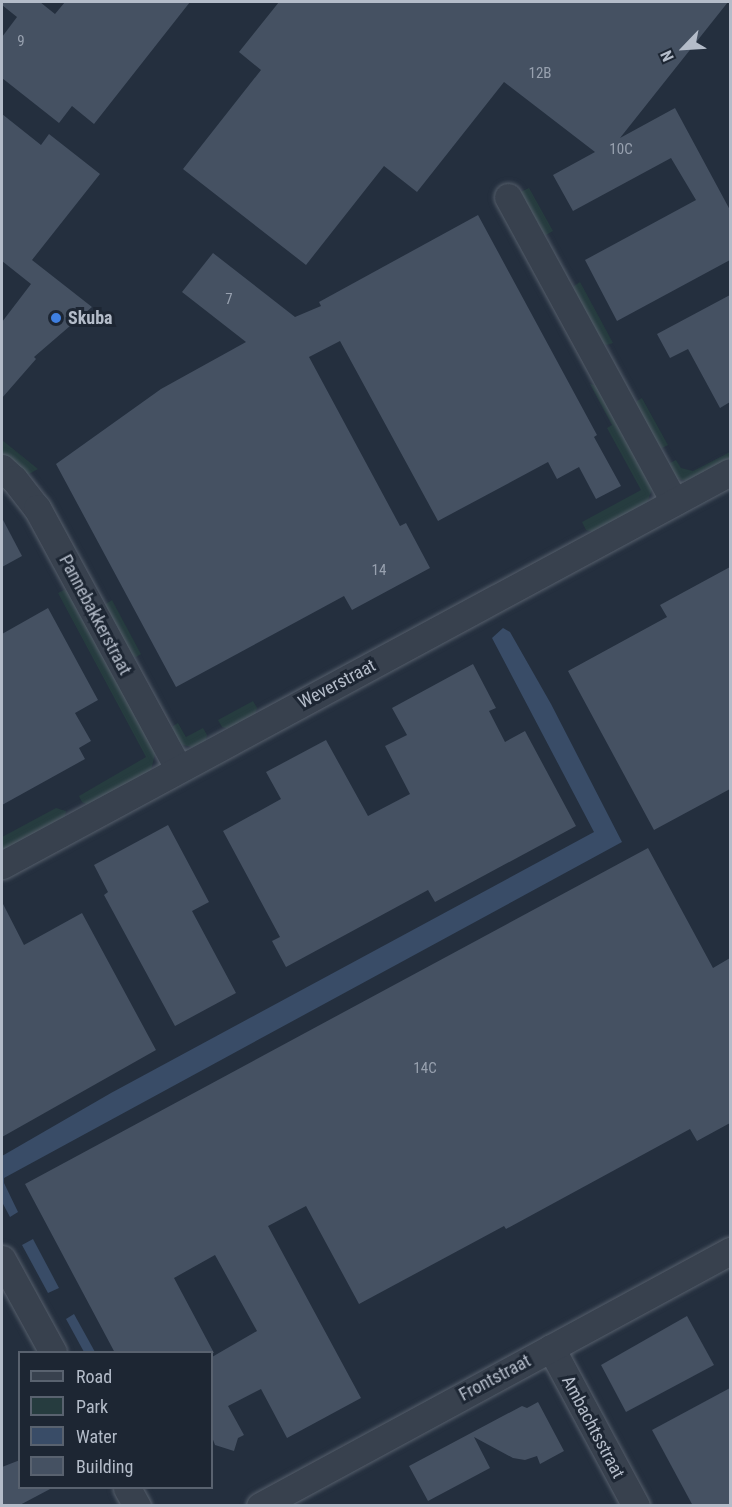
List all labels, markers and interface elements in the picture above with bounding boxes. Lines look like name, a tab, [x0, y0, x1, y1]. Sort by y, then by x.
north arrow	[654, 18, 714, 78]
house number: 9	[17, 33, 25, 51]
text: N	[657, 47, 678, 64]
house number: 12B	[529, 65, 551, 83]
house number: 10C	[609, 141, 633, 159]
house number: 7	[225, 291, 233, 309]
place label: Skuba	[68, 307, 113, 329]
marker: Skuba	[49, 311, 63, 325]
street label: Pannebakkerstraat	[54, 551, 136, 679]
house number: 14	[372, 562, 386, 580]
street label: Weverstraat	[295, 655, 379, 713]
house number: 14C	[413, 1060, 437, 1078]
street label: Frontstraat	[455, 1350, 535, 1406]
legend	[18, 1351, 213, 1489]
text: Road	[76, 1366, 112, 1387]
street label: Ambachtsstraat	[557, 1372, 629, 1482]
text: Park	[76, 1396, 108, 1417]
text: Water	[76, 1426, 117, 1447]
text: Building	[76, 1456, 133, 1477]

